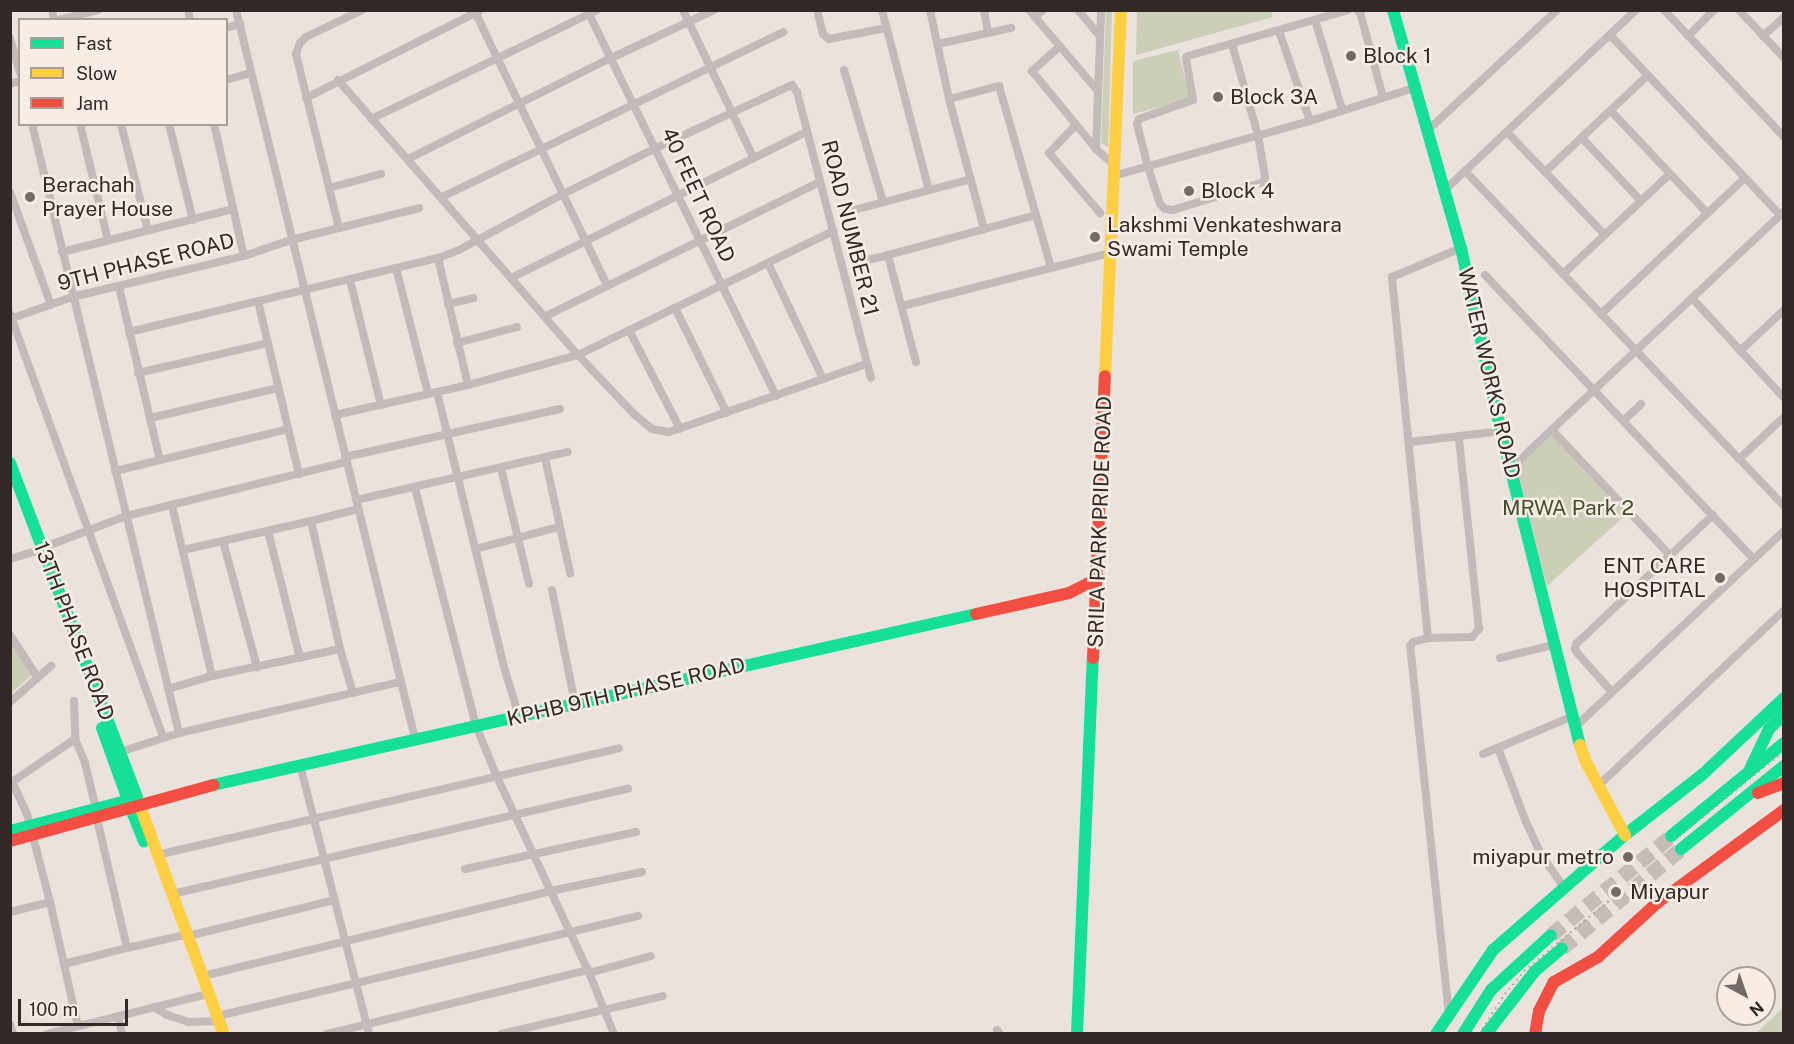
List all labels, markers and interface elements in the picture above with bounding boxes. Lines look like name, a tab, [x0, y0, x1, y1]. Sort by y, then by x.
legend	[18, 18, 228, 126]
text: Fast	[76, 33, 112, 54]
place label: Block 1	[1363, 43, 1432, 69]
marker: Block 1	[1344, 49, 1358, 63]
text: Slow	[76, 63, 117, 84]
place label: Block 3A	[1230, 84, 1318, 110]
marker: Block 3A	[1211, 90, 1225, 104]
text: Jam	[76, 93, 109, 114]
street label: 40 FEET ROAD	[656, 124, 740, 266]
street label: ROAD NUMBER 21	[816, 138, 884, 318]
place label: Berachah Prayer House	[42, 172, 173, 222]
place label: Block 4	[1201, 178, 1274, 204]
marker: Block 4	[1182, 184, 1196, 198]
marker: Berachah Prayer House	[23, 190, 37, 204]
place label: Lakshmi Venkateshwara Swami Temple	[1107, 212, 1342, 262]
street label: 9TH PHASE ROAD	[55, 228, 237, 296]
marker: Lakshmi Venkateshwara Swami Temple	[1088, 230, 1102, 244]
street label: WATER WORKS ROAD	[1452, 265, 1526, 481]
street label: SRILA PARK PRIDE ROAD	[1083, 396, 1117, 648]
park label: MRWA Park 2	[1502, 495, 1634, 521]
street label: 13TH PHASE ROAD	[28, 538, 120, 724]
place label: ENT CARE HOSPITAL	[1603, 553, 1706, 603]
marker: ENT CARE HOSPITAL	[1711, 569, 1729, 587]
street label: KPHB 9TH PHASE ROAD	[504, 652, 748, 732]
place label: miyapur metro	[1472, 844, 1614, 870]
marker: miyapur metro	[1619, 848, 1637, 866]
place label: Miyapur	[1630, 879, 1709, 905]
marker: Miyapur	[1607, 883, 1625, 901]
north arrow	[1716, 966, 1776, 1026]
scale bar	[21, 987, 130, 1025]
text: N	[1746, 997, 1768, 1020]
text: 100 m	[29, 999, 78, 1020]

